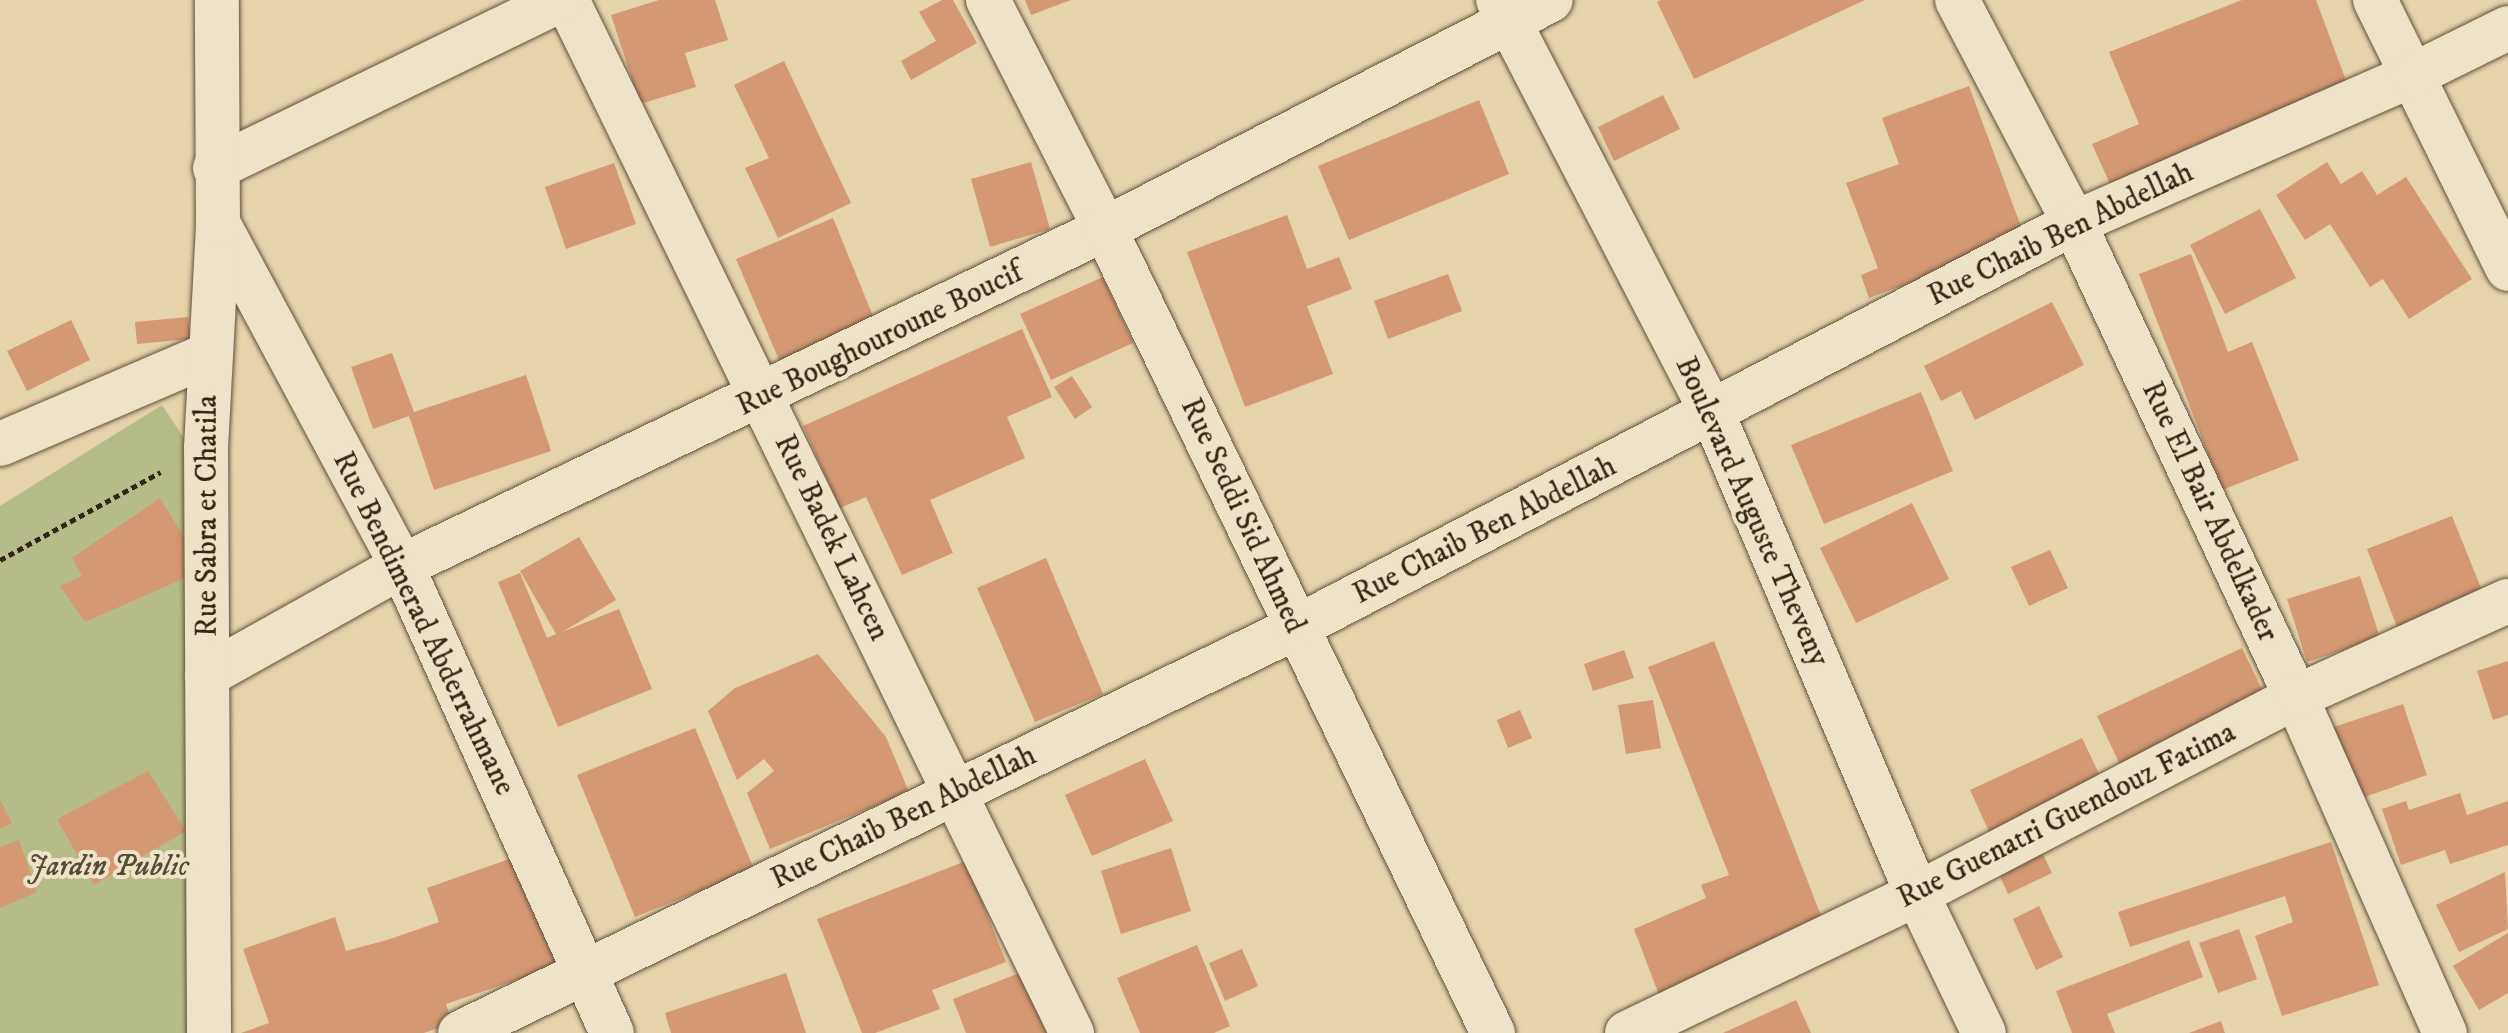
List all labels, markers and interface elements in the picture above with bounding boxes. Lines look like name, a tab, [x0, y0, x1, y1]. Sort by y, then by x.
street label: Rue Chaib Ben Abdellah	[1923, 155, 2199, 315]
street label: Rue Boughouroune Boucif	[731, 255, 1029, 425]
street label: Boulevard Auguste Theveny	[1666, 352, 1836, 672]
street label: Rue El Bair Abdelkader	[2133, 376, 2285, 648]
street label: Rue Seddi Sid Ahmed	[1172, 393, 1312, 639]
street label: Rue Sabra et Chatila	[190, 395, 226, 637]
street label: Rue Badek Lahcen	[766, 429, 896, 647]
street label: Rue Bendimerad Abderrahmane	[324, 446, 522, 802]
street label: Rue Chaib Ben Abdellah	[1347, 449, 1623, 613]
street label: Rue Guenatri Guendouz Fatima	[1892, 715, 2242, 917]
street label: Rue Chaib Ben Abdellah	[766, 738, 1042, 898]
park label: Jardin Public	[27, 849, 189, 885]

